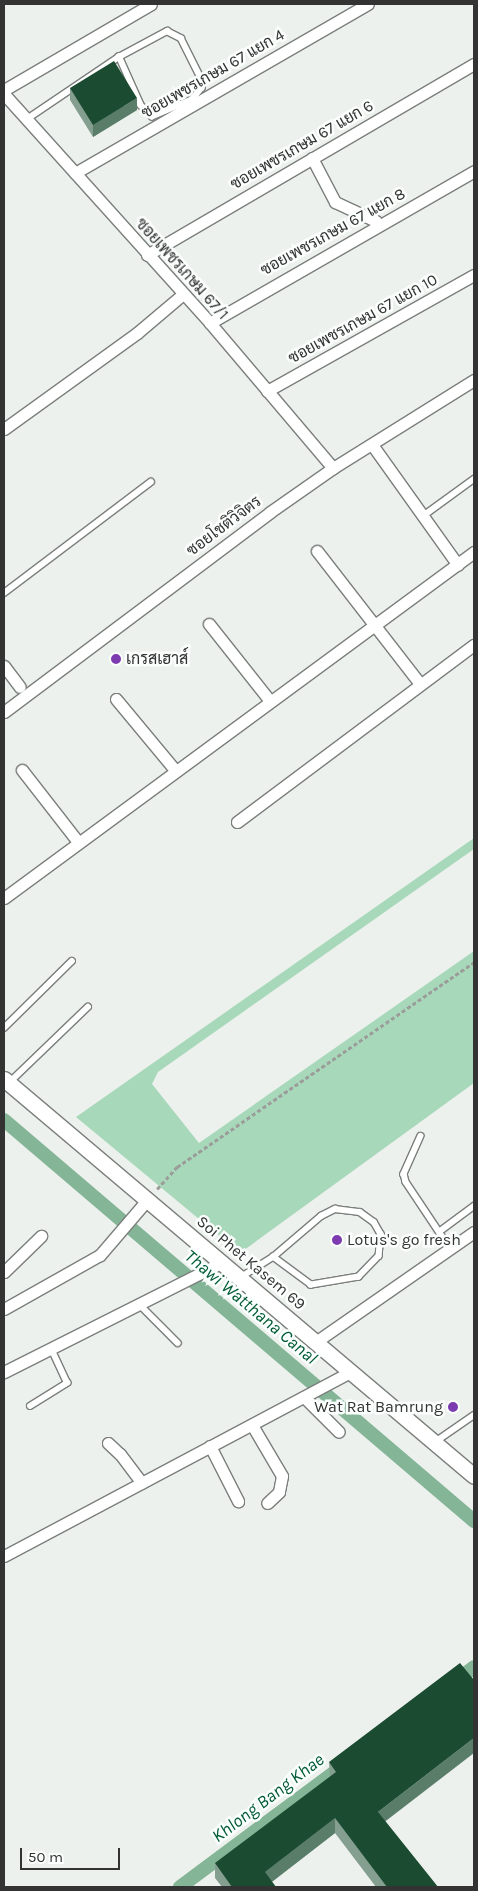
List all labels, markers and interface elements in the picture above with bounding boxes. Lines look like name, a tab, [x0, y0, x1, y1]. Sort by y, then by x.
street label: ซอยเพชรเกษม 67 แยก 4	[138, 25, 288, 123]
street label: ซอยเพชรเกษม 67 แยก 6	[227, 96, 377, 194]
street label: ซอยเพชรเกษม 67 แยก 8	[257, 184, 409, 280]
street label: ซอยเพชรเกษม 67/1	[131, 214, 233, 324]
street label: ซอยเพชรเกษม 67 แยก 10	[285, 270, 441, 368]
street label: ซอยโชติวิจิตร	[183, 492, 265, 560]
place label: เกรสเฮาส์	[126, 649, 188, 669]
marker: เกรสเฮาส์	[110, 653, 122, 665]
street label: Soi Phet Kasem 69	[193, 1212, 309, 1314]
place label: Lotus's go fresh	[347, 1230, 461, 1250]
marker: Lotus's go fresh	[331, 1234, 343, 1246]
water label: Thawi Watthana Canal	[180, 1245, 322, 1369]
place label: Wat Rat Bamrung	[314, 1397, 443, 1417]
marker: Wat Rat Bamrung	[447, 1401, 459, 1413]
water label: Khlong Bang Khae	[208, 1749, 328, 1847]
scale bar	[22, 1838, 122, 1870]
text: 50 m	[28, 1848, 63, 1866]

